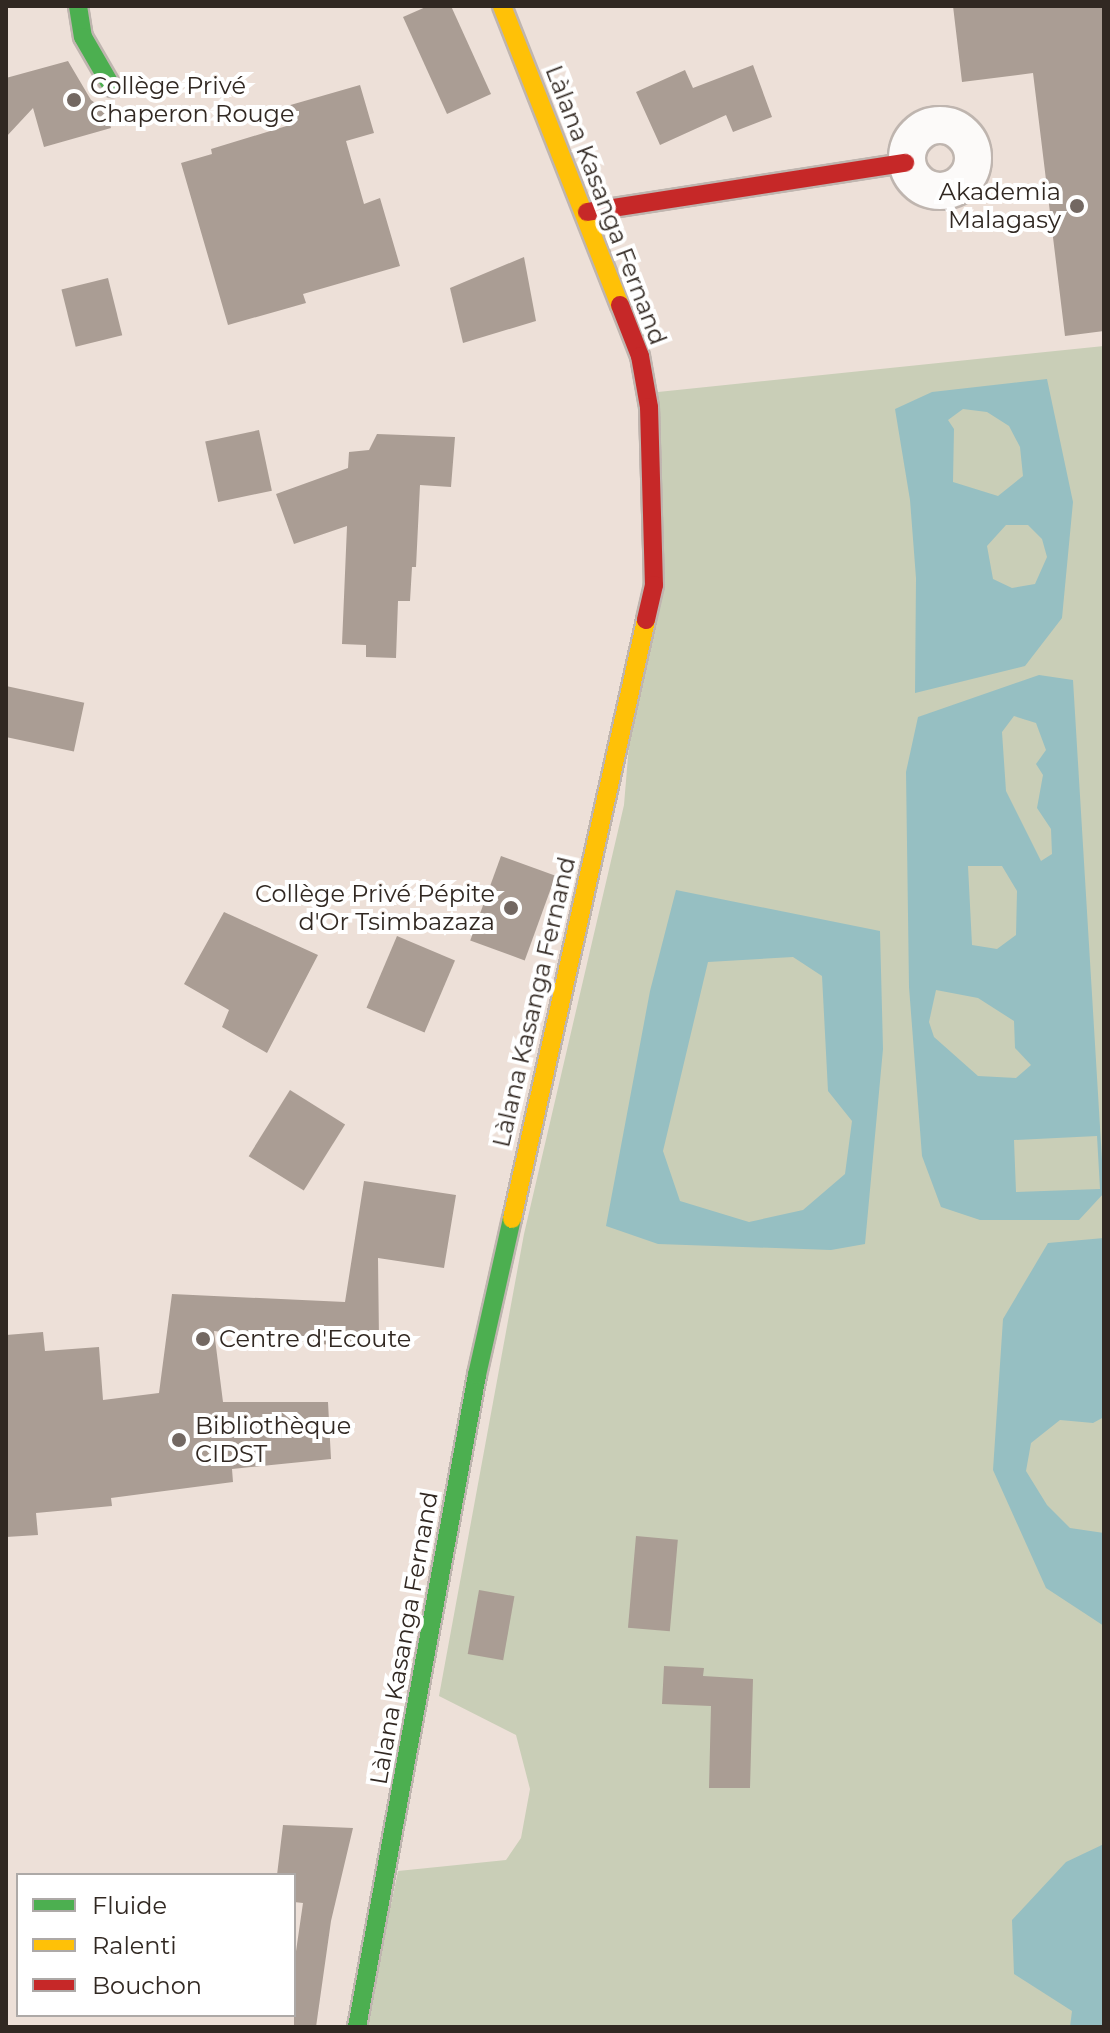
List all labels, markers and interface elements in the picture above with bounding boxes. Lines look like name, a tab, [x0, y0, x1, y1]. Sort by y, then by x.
street label: Làlana Kasanga Fernand	[539, 61, 673, 349]
place label: Collège Privé Chaperon Rouge	[90, 72, 295, 128]
marker: Collège Privé Chaperon Rouge	[65, 91, 83, 109]
place label: Akademia Malagasy	[939, 178, 1061, 234]
marker: Akademia Malagasy	[1068, 197, 1086, 215]
street label: Làlana Kasanga Fernand	[487, 854, 581, 1150]
place label: Collège Privé Pépite d'Or Tsimbazaza	[255, 880, 495, 936]
marker: Collège Privé Pépite d'Or Tsimbazaza	[502, 899, 520, 917]
place label: Centre d'Ecoute	[219, 1325, 411, 1353]
marker: Centre d'Ecoute	[194, 1330, 212, 1348]
place label: Bibliothèque CIDST	[195, 1412, 351, 1468]
marker: Bibliothèque CIDST	[170, 1431, 188, 1449]
street label: Làlana Kasanga Fernand	[364, 1489, 444, 1787]
legend	[16, 1873, 296, 2017]
text: Fluide	[92, 1891, 167, 1920]
text: Ralenti	[92, 1931, 177, 1960]
text: Bouchon	[92, 1971, 202, 2000]

